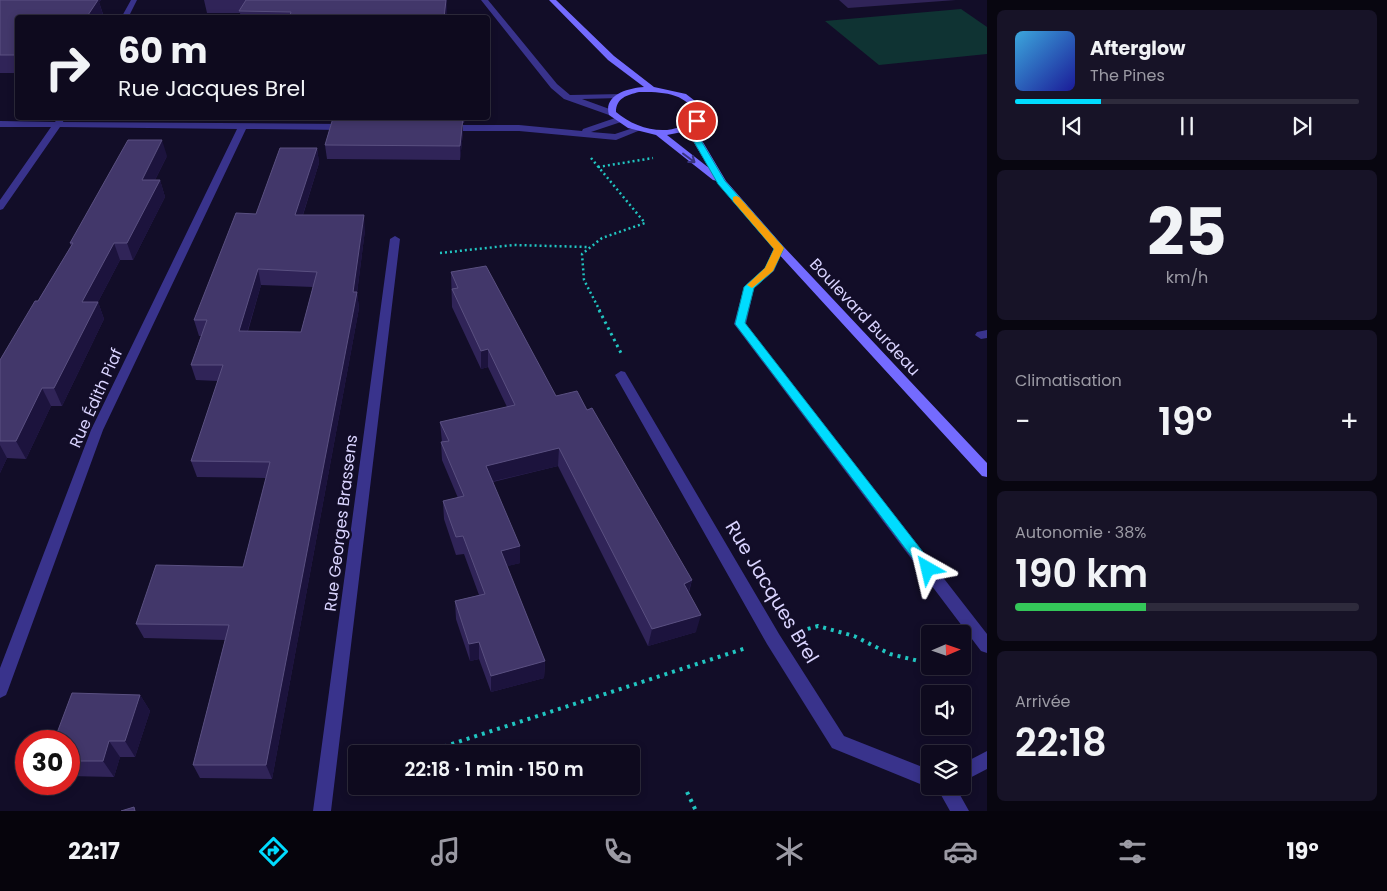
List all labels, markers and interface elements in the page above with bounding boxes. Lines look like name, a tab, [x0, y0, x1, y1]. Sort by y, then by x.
text: 60 m	[118, 26, 208, 75]
icon: right	[35, 35, 100, 100]
text: Afterglow	[1090, 35, 1185, 62]
text: The Pines	[1090, 64, 1165, 87]
text: Rue Jacques Brel	[118, 73, 306, 104]
pin	[676, 100, 718, 142]
icon: arrive	[683, 107, 711, 135]
icon: previous	[1058, 112, 1086, 140]
icon: pause	[1173, 112, 1201, 140]
icon: next	[1288, 112, 1316, 140]
one-way arrow	[682, 152, 695, 163]
text: 25	[1147, 187, 1227, 278]
street label: Boulevard Burdeau	[804, 253, 926, 381]
text: km/h	[1166, 266, 1208, 289]
street label: Rue Édith Piaf	[64, 345, 128, 451]
text: Climatisation	[1015, 369, 1122, 392]
text: 19°	[1158, 395, 1212, 448]
text: −	[1015, 402, 1030, 441]
text: +	[1340, 402, 1359, 441]
street label: Rue Georges Brassens	[319, 433, 363, 613]
street label: Rue Jacques Brel	[719, 516, 825, 668]
text: Autonomie · 38%	[1015, 521, 1147, 544]
position arrow	[901, 542, 953, 594]
text: 190 km	[1015, 547, 1148, 600]
north arrow	[921, 625, 971, 675]
map controls	[921, 625, 971, 795]
button: sound	[921, 685, 971, 735]
text: Arrivée	[1015, 690, 1070, 713]
text: 22:18	[1015, 716, 1107, 769]
speed limit sign: 30	[15, 730, 80, 795]
button: layers	[921, 745, 971, 795]
text: 22:18 · 1 min · 150 m	[404, 756, 584, 783]
icon: directions	[256, 834, 291, 869]
icon: music	[428, 834, 463, 869]
icon: phone	[600, 834, 635, 869]
icon: climate	[772, 834, 807, 869]
icon: car	[943, 834, 978, 869]
icon: filters	[1115, 834, 1150, 869]
text: 22:17	[68, 836, 120, 867]
text: 19°	[1287, 836, 1319, 867]

